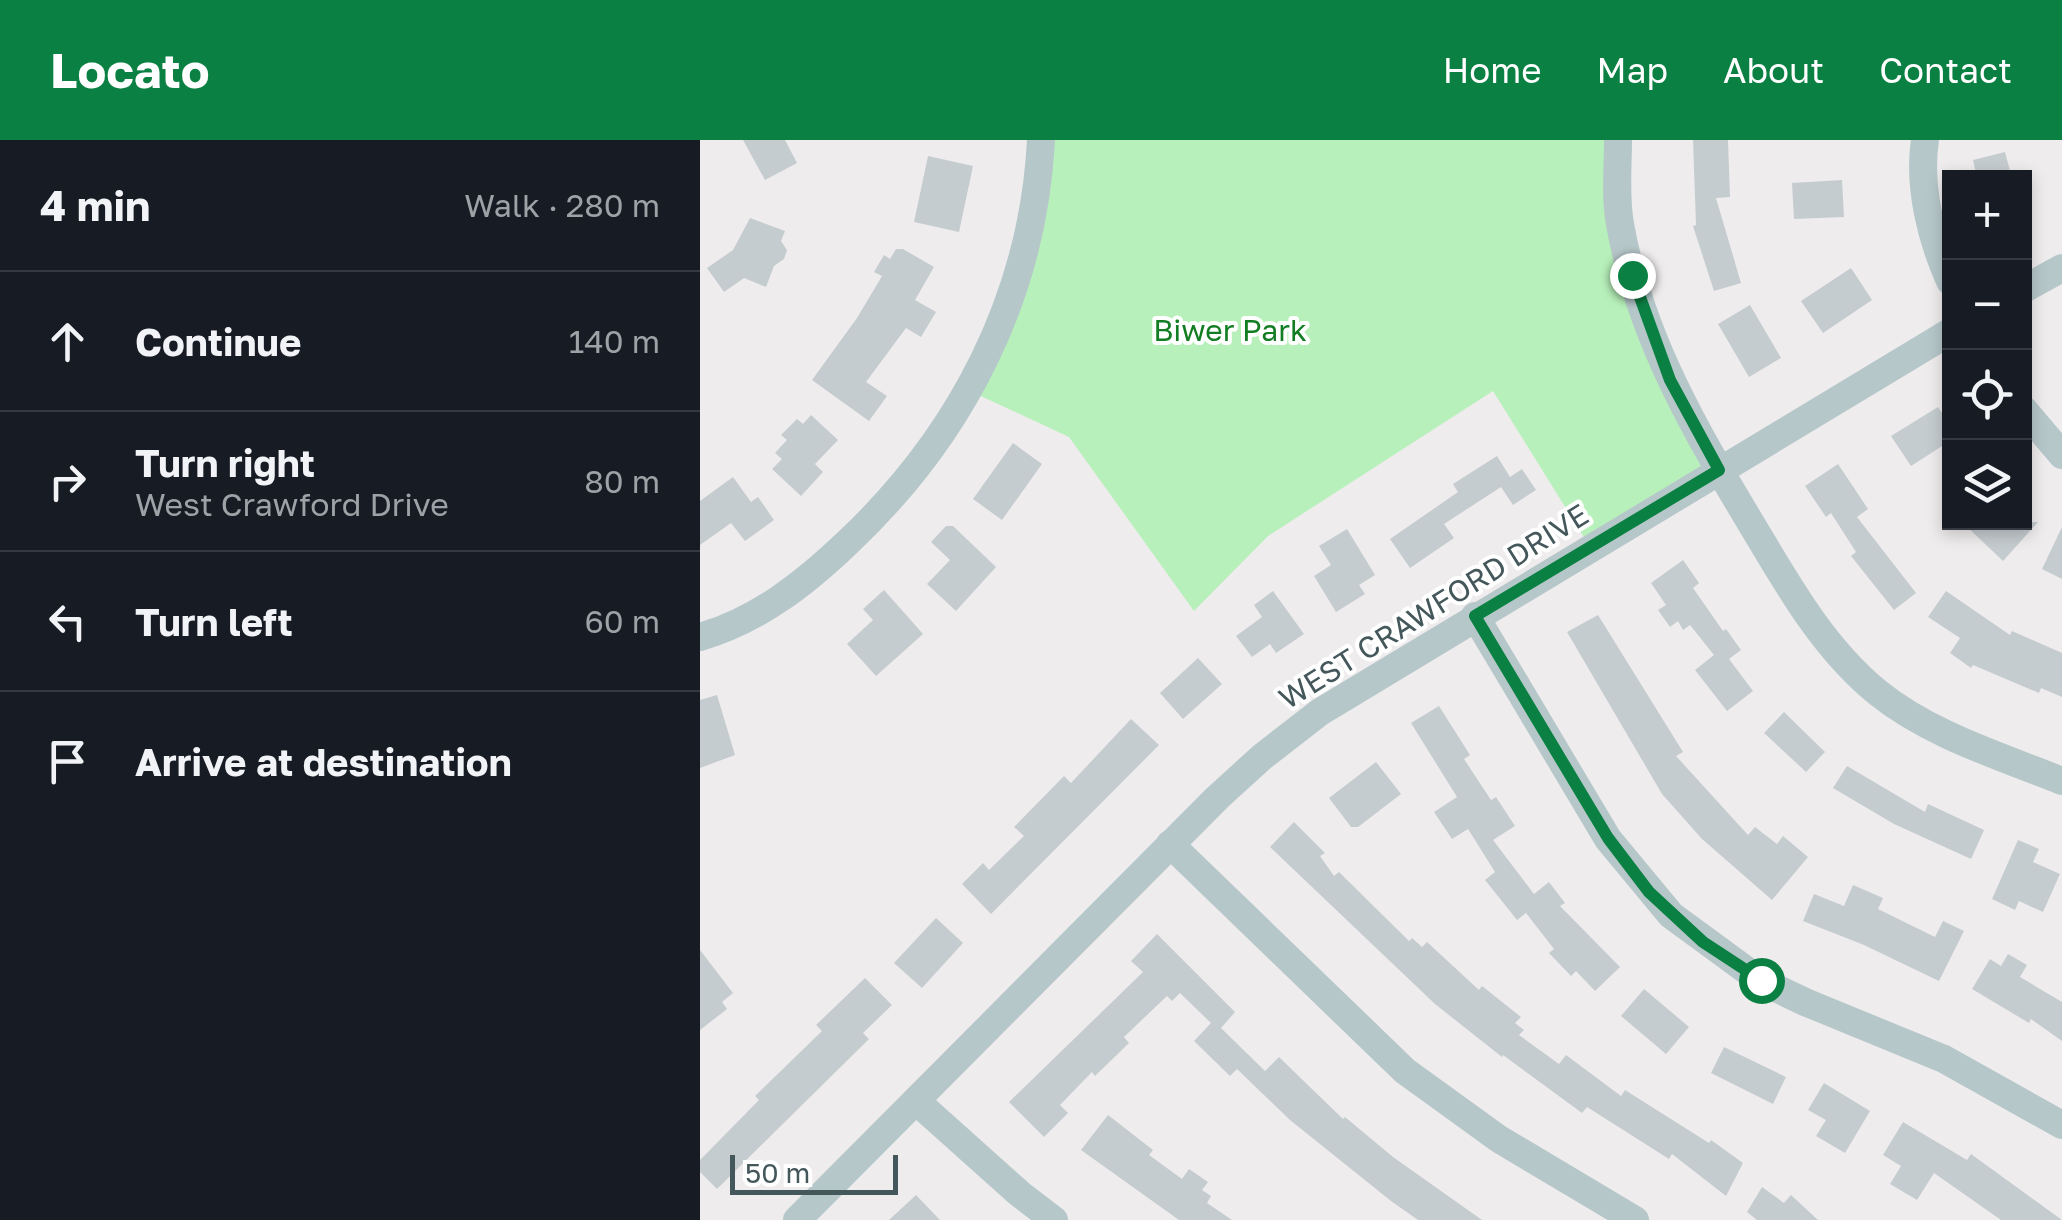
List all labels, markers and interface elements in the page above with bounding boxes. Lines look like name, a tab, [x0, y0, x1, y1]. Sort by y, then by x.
text: Locato	[50, 41, 210, 99]
text: Home	[1443, 49, 1542, 91]
text: Map	[1597, 49, 1668, 91]
text: About	[1723, 49, 1824, 91]
text: Contact	[1879, 49, 2012, 91]
map controls	[1942, 170, 2032, 530]
button: +	[1942, 170, 2032, 260]
text: 4 min	[40, 180, 150, 230]
text: Walk · 280 m	[464, 186, 660, 224]
route end	[1610, 253, 1656, 299]
button: −	[1942, 260, 2032, 350]
park label: Biwer Park	[1153, 312, 1307, 348]
icon: ahead	[40, 314, 95, 369]
text: Continue	[135, 319, 301, 364]
text: 140 m	[569, 322, 660, 360]
button: locate	[1942, 350, 2032, 440]
text: Turn right	[135, 440, 315, 485]
button: layers	[1942, 440, 2032, 530]
icon: right	[40, 454, 95, 509]
text: 80 m	[584, 462, 660, 500]
text: West Crawford Drive	[135, 485, 449, 523]
street label: WEST CRAWFORD DRIVE	[1272, 496, 1595, 716]
icon: left	[40, 594, 95, 649]
text: Turn left	[135, 599, 293, 644]
text: 60 m	[584, 602, 660, 640]
icon: arrive	[40, 734, 95, 789]
text: Arrive at destination	[135, 739, 512, 784]
route start	[1739, 958, 1785, 1004]
scale bar	[730, 1150, 898, 1194]
text: 50 m	[745, 1156, 810, 1189]

